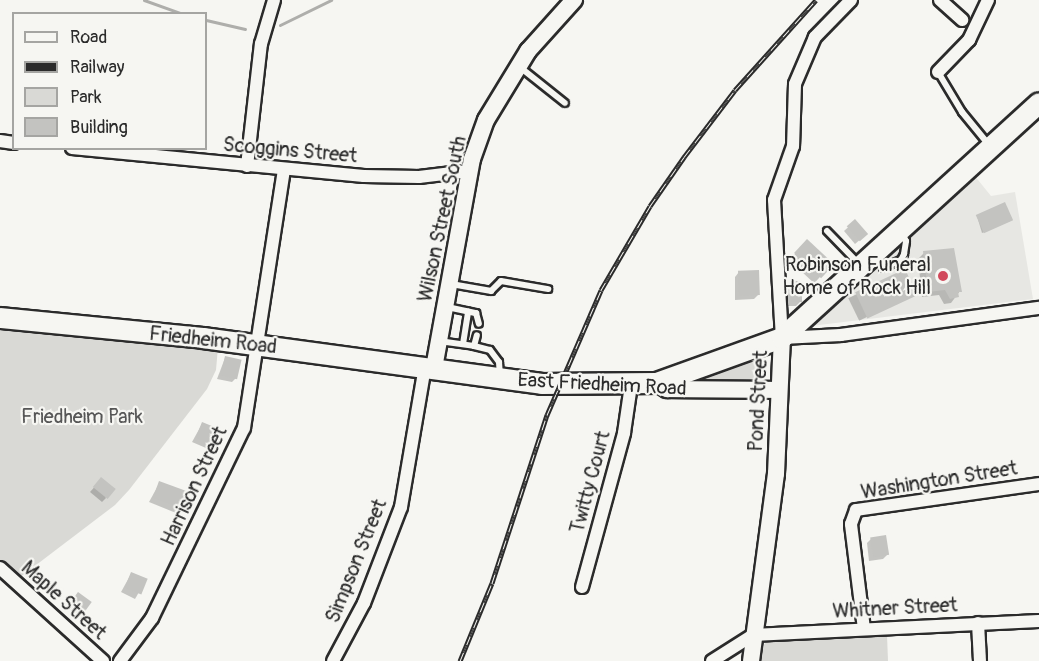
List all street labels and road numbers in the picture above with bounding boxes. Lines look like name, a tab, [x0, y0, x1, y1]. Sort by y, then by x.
street label: Scoggins Street	[222, 132, 358, 168]
street label: Wilson Street South	[413, 134, 471, 304]
street label: Friedheim Road	[148, 321, 278, 359]
street label: Pond Street	[743, 350, 773, 452]
street label: East Friedheim Road	[517, 368, 687, 400]
street label: Harrison Street	[156, 422, 232, 550]
street label: Twitty Court	[565, 428, 615, 536]
street label: Washington Street	[859, 456, 1019, 504]
street label: Simpson Street	[320, 496, 392, 626]
street label: Maple Street	[16, 556, 112, 644]
street label: Whitner Street	[832, 593, 958, 623]

